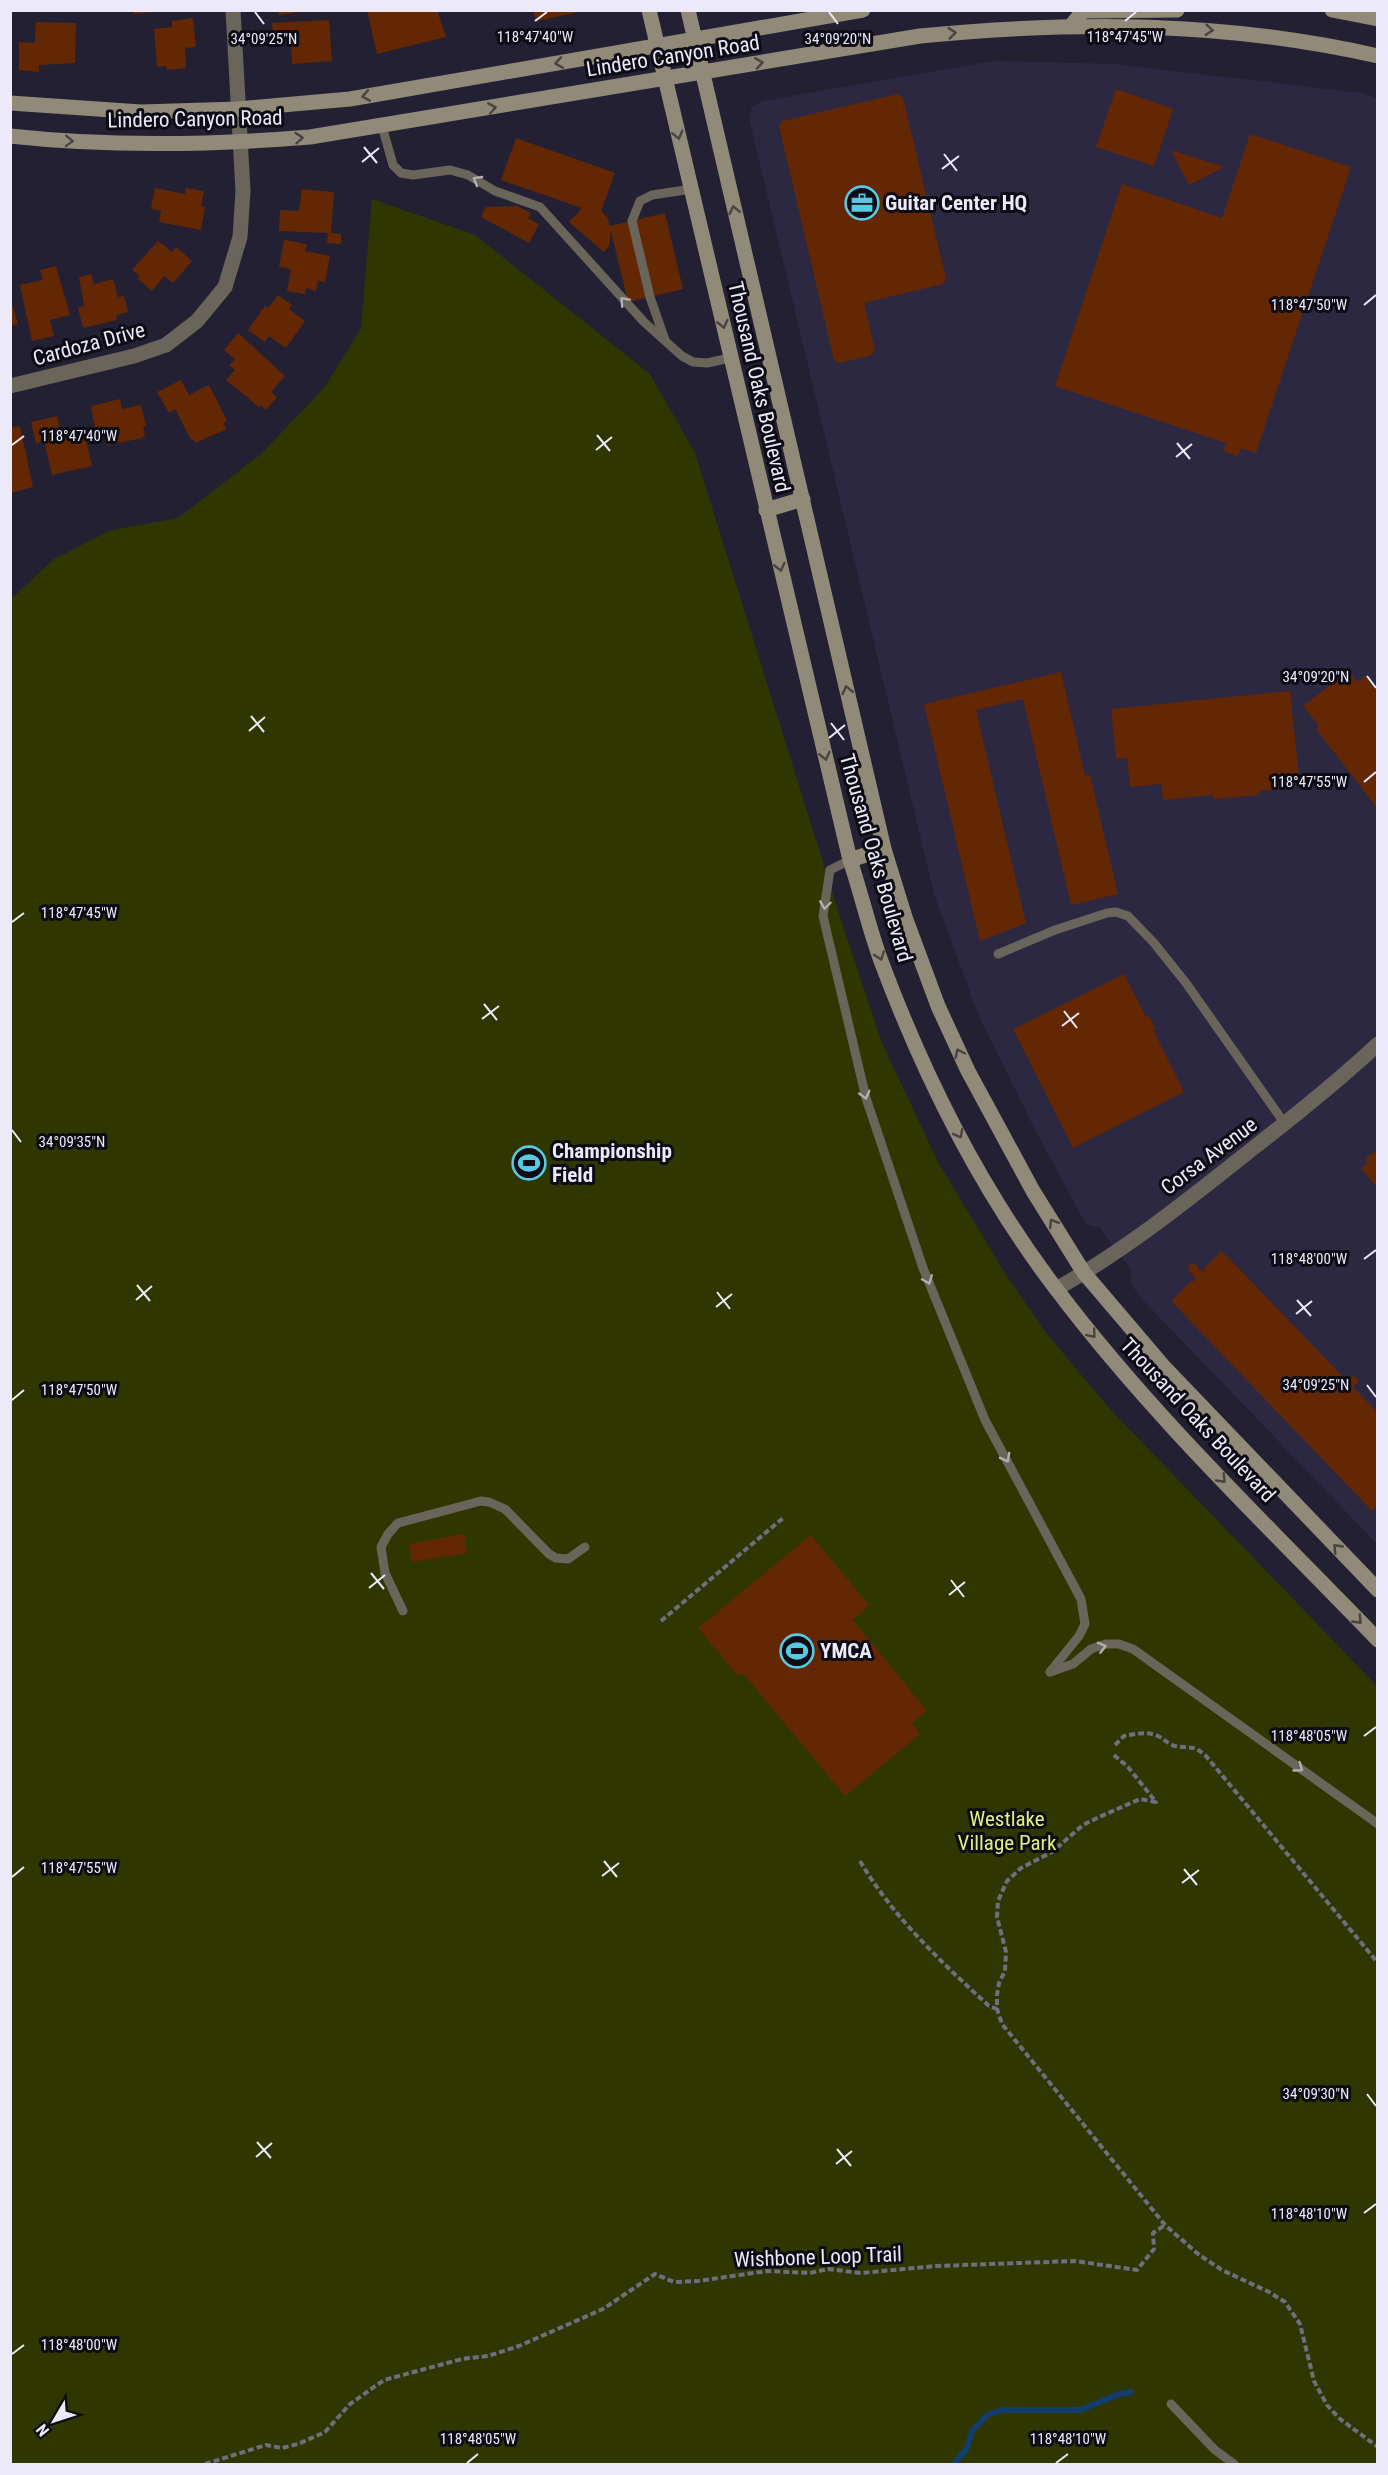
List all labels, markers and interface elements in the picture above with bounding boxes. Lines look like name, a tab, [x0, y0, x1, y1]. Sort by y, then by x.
one-way arrow	[1205, 23, 1214, 36]
one-way arrow	[947, 27, 956, 40]
text: 118°47'40"W	[497, 28, 574, 46]
text: 118°47'45"W	[1087, 28, 1164, 46]
text: 34°09'25"N	[231, 30, 297, 48]
street label: Lindero Canyon Road	[585, 30, 761, 82]
text: 34°09'20"N	[805, 30, 871, 48]
one-way arrow	[554, 56, 564, 69]
one-way arrow	[755, 57, 764, 69]
one-way arrow	[362, 89, 372, 102]
one-way arrow	[487, 102, 496, 114]
street label: Lindero Canyon Road	[107, 105, 283, 133]
one-way arrow	[670, 129, 683, 139]
one-way arrow	[294, 132, 303, 145]
one-way arrow	[64, 135, 73, 148]
one-way arrow	[473, 176, 483, 188]
office icon: Guitar Center HQ	[844, 185, 880, 221]
place label: Guitar Center HQ	[885, 191, 1027, 215]
one-way arrow	[729, 205, 742, 215]
street label: Thousand Oaks Boulevard	[723, 279, 795, 495]
text: 118°47'50"W	[1271, 296, 1348, 314]
one-way arrow	[621, 297, 632, 308]
street label: Cardoza Drive	[30, 317, 148, 370]
one-way arrow	[715, 319, 728, 329]
text: 118°47'40"W	[41, 427, 118, 445]
one-way arrow	[773, 561, 786, 571]
text: 34°09'20"N	[1283, 668, 1349, 686]
one-way arrow	[841, 685, 854, 695]
one-way arrow	[818, 751, 831, 761]
street label: Thousand Oaks Boulevard	[835, 751, 917, 965]
text: 118°47'55"W	[1271, 773, 1348, 791]
one-way arrow	[819, 900, 831, 910]
text: 118°47'45"W	[41, 904, 118, 922]
one-way arrow	[873, 950, 885, 961]
one-way arrow	[954, 1048, 966, 1059]
one-way arrow	[858, 1090, 871, 1100]
street label: Corsa Avenue	[1156, 1112, 1262, 1200]
one-way arrow	[952, 1127, 963, 1138]
text: 34°09'35"N	[39, 1133, 105, 1151]
place label: Championship Field	[552, 1139, 672, 1187]
sports icon: Championship Field	[511, 1145, 547, 1181]
one-way arrow	[1049, 1219, 1060, 1230]
text: 118°48'00"W	[1271, 1250, 1348, 1268]
one-way arrow	[920, 1274, 933, 1284]
one-way arrow	[1085, 1328, 1096, 1339]
street label: Thousand Oaks Boulevard	[1116, 1333, 1280, 1507]
text: 34°09'25"N	[1283, 1376, 1349, 1394]
text: 118°47'50"W	[41, 1381, 118, 1399]
one-way arrow	[999, 1452, 1010, 1463]
one-way arrow	[1215, 1472, 1226, 1483]
one-way arrow	[1333, 1545, 1344, 1556]
one-way arrow	[1350, 1612, 1361, 1623]
sports icon: YMCA	[779, 1633, 815, 1669]
place label: YMCA	[820, 1639, 872, 1663]
one-way arrow	[1097, 1641, 1107, 1654]
text: 118°48'05"W	[1271, 1727, 1348, 1745]
one-way arrow	[1293, 1761, 1304, 1772]
park label: Westlake Village Park	[958, 1807, 1057, 1855]
text: 118°47'55"W	[41, 1859, 118, 1877]
text: 34°09'30"N	[1283, 2085, 1349, 2103]
text: 118°48'10"W	[1271, 2205, 1348, 2223]
street label: Wishbone Loop Trail	[734, 2242, 902, 2272]
text: 118°48'00"W	[41, 2336, 118, 2354]
north arrow	[24, 2391, 84, 2451]
text: N	[32, 2420, 53, 2440]
text: 118°48'05"W	[440, 2430, 517, 2448]
text: 118°48'10"W	[1030, 2430, 1107, 2448]

